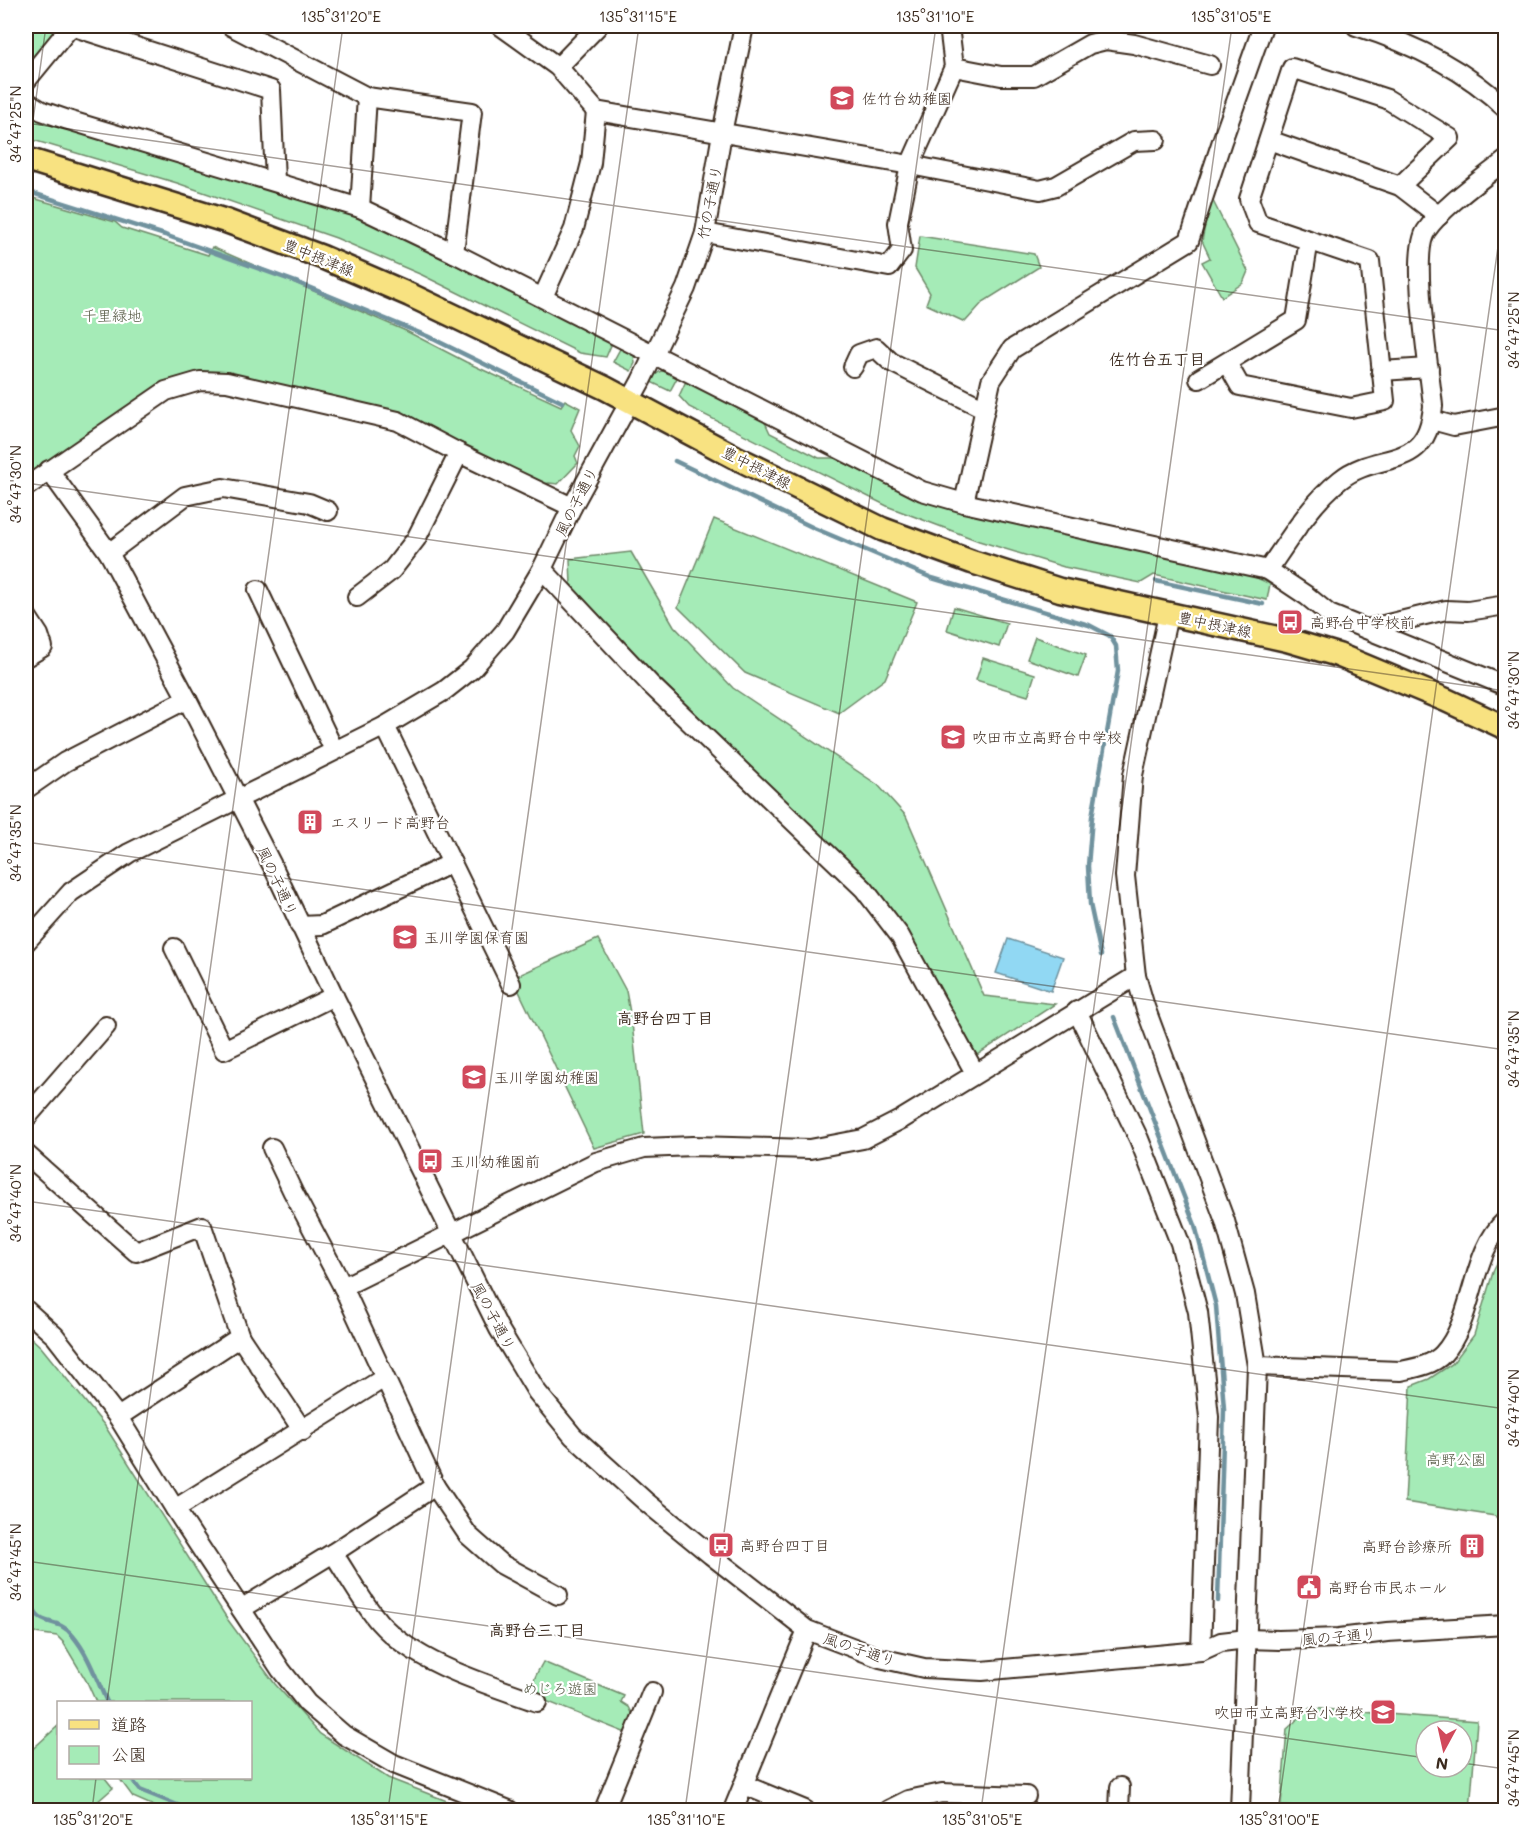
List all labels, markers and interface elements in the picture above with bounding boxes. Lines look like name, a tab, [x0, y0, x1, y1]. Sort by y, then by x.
text: 135°31'20"E	[301, 6, 382, 26]
text: 135°31'15"E	[599, 6, 677, 26]
text: 135°31'10"E	[896, 6, 975, 26]
text: 135°31'05"E	[1191, 6, 1272, 26]
school or university icon: 佐竹台幼稚園	[827, 83, 857, 113]
text: 34°47'25"N	[5, 85, 25, 163]
place label: 佐竹台幼稚園	[862, 88, 952, 108]
street label: 竹の子通り	[692, 163, 726, 241]
street label: 豊中摂津線	[280, 234, 358, 280]
text: 34°47'25"N	[1503, 291, 1523, 369]
park label: 千里緑地	[82, 305, 142, 325]
district label: 佐竹台五丁目	[1109, 348, 1205, 369]
street label: 豊中摂津線	[719, 441, 795, 493]
text: 34°47'30"N	[5, 445, 25, 523]
street label: 風の子通り	[550, 463, 602, 539]
street label: 豊中摂津線	[1176, 606, 1254, 642]
bus stop icon: 高野台中学校前	[1275, 607, 1305, 637]
place label: 高野台中学校前	[1310, 612, 1415, 632]
text: 34°47'30"N	[1503, 651, 1523, 729]
school or university icon: 吹田市立高野台中学校	[938, 722, 968, 752]
place label: 吹田市立高野台中学校	[972, 727, 1122, 747]
text: 34°47'35"N	[5, 804, 25, 882]
building icon: エスリード高野台	[295, 807, 325, 837]
place label: エスリード高野台	[330, 812, 450, 832]
street label: 風の子通り	[253, 843, 303, 919]
school or university icon: 玉川学園保育園	[390, 922, 420, 952]
place label: 玉川学園保育園	[424, 927, 529, 947]
district label: 高野台四丁目	[617, 1007, 713, 1028]
text: 34°47'35"N	[1503, 1010, 1523, 1088]
school or university icon: 玉川学園幼稚園	[459, 1062, 489, 1092]
place label: 玉川学園幼稚園	[494, 1067, 599, 1087]
bus stop icon: 玉川幼稚園前	[415, 1146, 445, 1176]
place label: 玉川幼稚園前	[450, 1151, 540, 1171]
text: 34°47'40"N	[5, 1164, 25, 1242]
street label: 風の子通り	[468, 1278, 520, 1354]
text: 34°47'40"N	[1503, 1369, 1523, 1447]
park label: 高野公園	[1426, 1449, 1486, 1469]
text: 34°47'45"N	[5, 1523, 25, 1601]
bus stop icon: 高野台四丁目	[706, 1530, 736, 1560]
building icon: 高野台診療所	[1457, 1531, 1487, 1561]
place label: 高野台四丁目	[740, 1535, 830, 1555]
place label: 高野台診療所	[1362, 1536, 1452, 1556]
public building icon: 高野台市民ホール	[1294, 1572, 1324, 1602]
place label: 高野台市民ホール	[1328, 1577, 1447, 1597]
district label: 高野台三丁目	[489, 1619, 585, 1640]
street label: 風の子通り	[1301, 1623, 1377, 1649]
street label: 風の子通り	[821, 1627, 899, 1671]
park label: めじろ遊園	[522, 1678, 598, 1698]
school or university icon: 吹田市立高野台小学校	[1368, 1697, 1398, 1727]
legend	[57, 1701, 252, 1779]
place label: 吹田市立高野台小学校	[1214, 1702, 1364, 1722]
text: 道路	[111, 1712, 147, 1736]
north arrow	[1414, 1719, 1474, 1779]
text: 34°47'45"N	[1503, 1729, 1523, 1807]
text: 公園	[111, 1742, 147, 1766]
text: N	[1434, 1753, 1449, 1776]
text: 135°31'20"E	[53, 1809, 134, 1829]
text: 135°31'15"E	[350, 1809, 428, 1829]
text: 135°31'10"E	[647, 1809, 726, 1829]
text: 135°31'05"E	[942, 1809, 1023, 1829]
text: 135°31'00"E	[1238, 1809, 1320, 1829]

